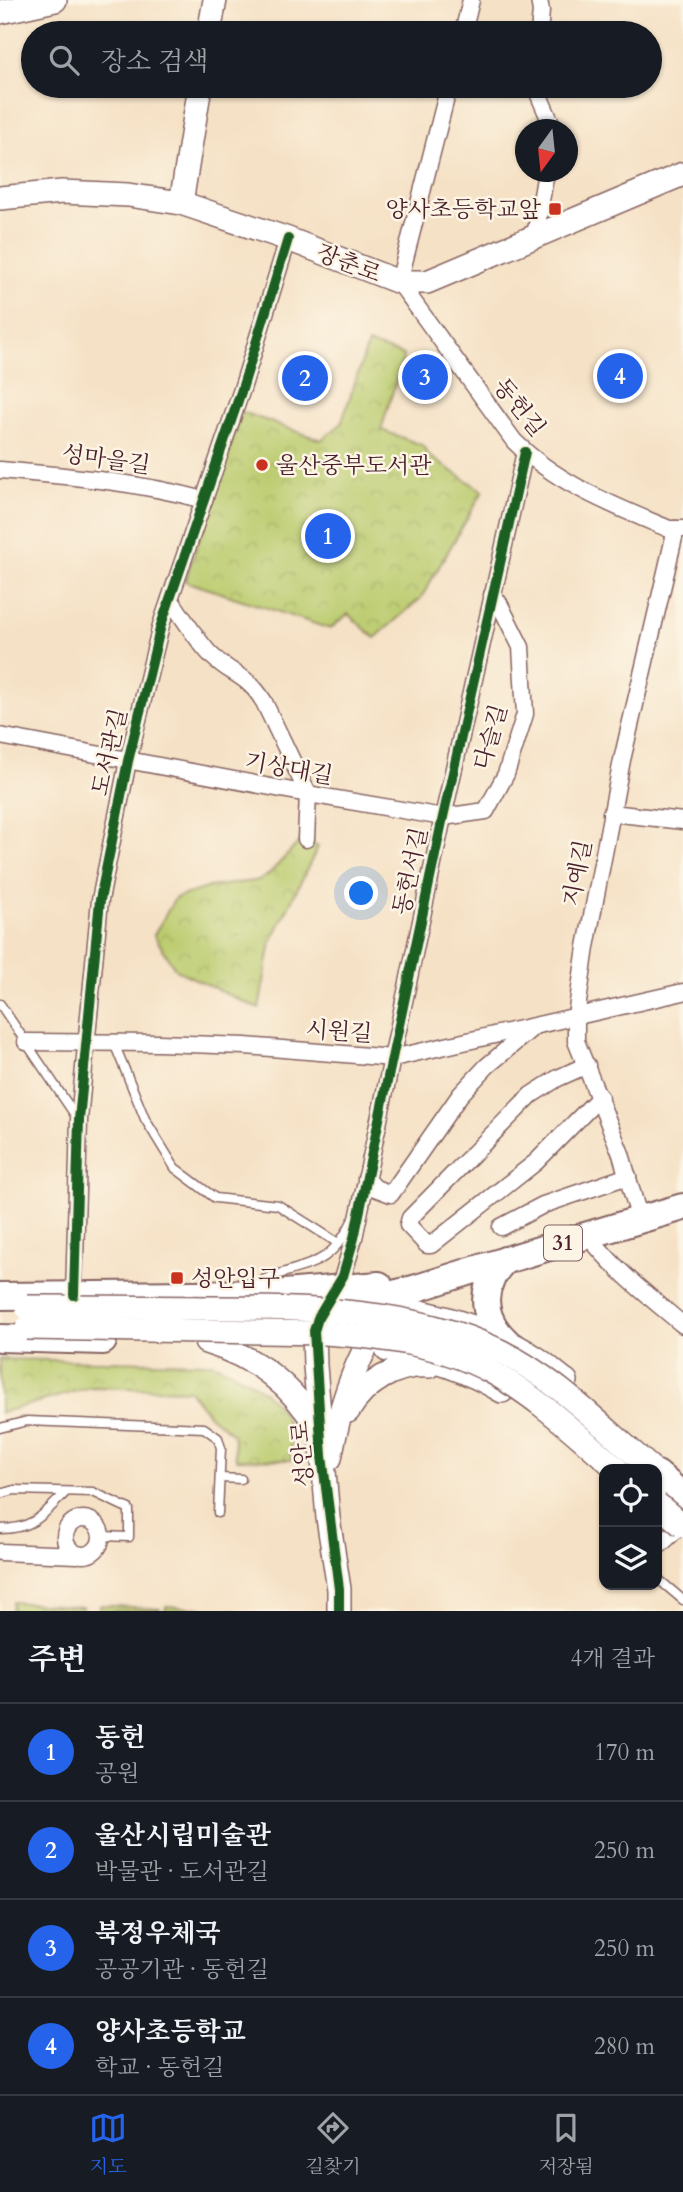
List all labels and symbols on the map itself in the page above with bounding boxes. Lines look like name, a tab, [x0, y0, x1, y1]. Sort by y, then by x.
north arrow	[515, 119, 578, 182]
place label: 양사초등학교앞	[385, 194, 542, 225]
marker: 양사초등학교앞	[547, 201, 563, 217]
street label: 장춘로	[312, 237, 385, 290]
pin: 4	[597, 350, 643, 402]
pin: 3	[402, 351, 448, 403]
pin: 2	[282, 352, 328, 404]
street label: 동헌길	[487, 372, 553, 443]
street label: 성마을길	[60, 438, 152, 481]
place label: 울산중부도서관	[276, 450, 432, 481]
marker: 울산중부도서관	[254, 457, 270, 473]
pin: 1	[305, 510, 351, 562]
street label: 다슬길	[466, 701, 515, 773]
street label: 도서관길	[84, 705, 135, 799]
street label: 기상대길	[242, 746, 335, 791]
street label: 동헌서길	[386, 824, 435, 918]
street label: 지예길	[556, 837, 599, 909]
your location	[344, 876, 378, 910]
street label: 시원길	[305, 1014, 373, 1049]
road number: 31	[544, 1226, 582, 1260]
place label: 성안입구	[191, 1263, 280, 1294]
marker: 성안입구	[169, 1270, 185, 1286]
street label: 성안로	[284, 1419, 321, 1489]

